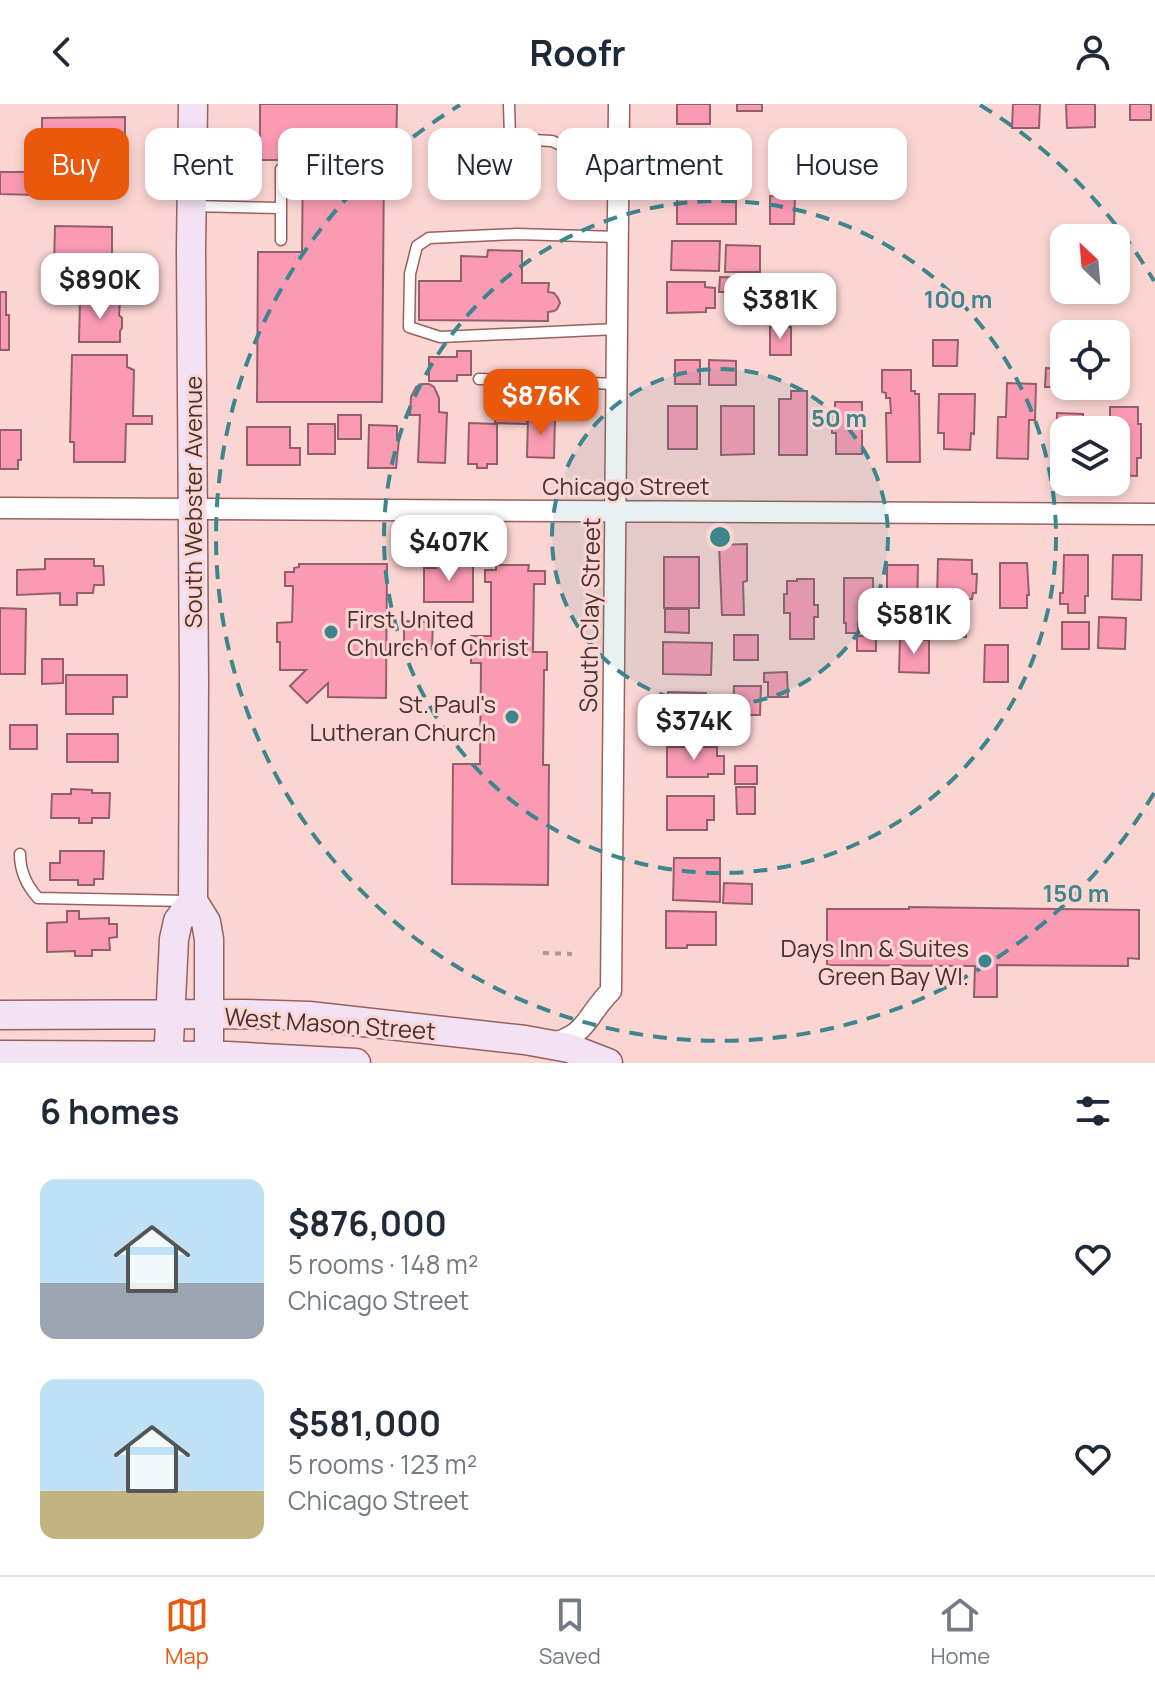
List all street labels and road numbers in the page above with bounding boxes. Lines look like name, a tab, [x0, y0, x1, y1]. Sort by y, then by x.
street label: South Webster Avenue	[176, 376, 209, 628]
street label: Chicago Street	[542, 469, 710, 502]
street label: South Clay Street	[571, 517, 607, 713]
street label: West Mason Street	[223, 999, 437, 1047]

